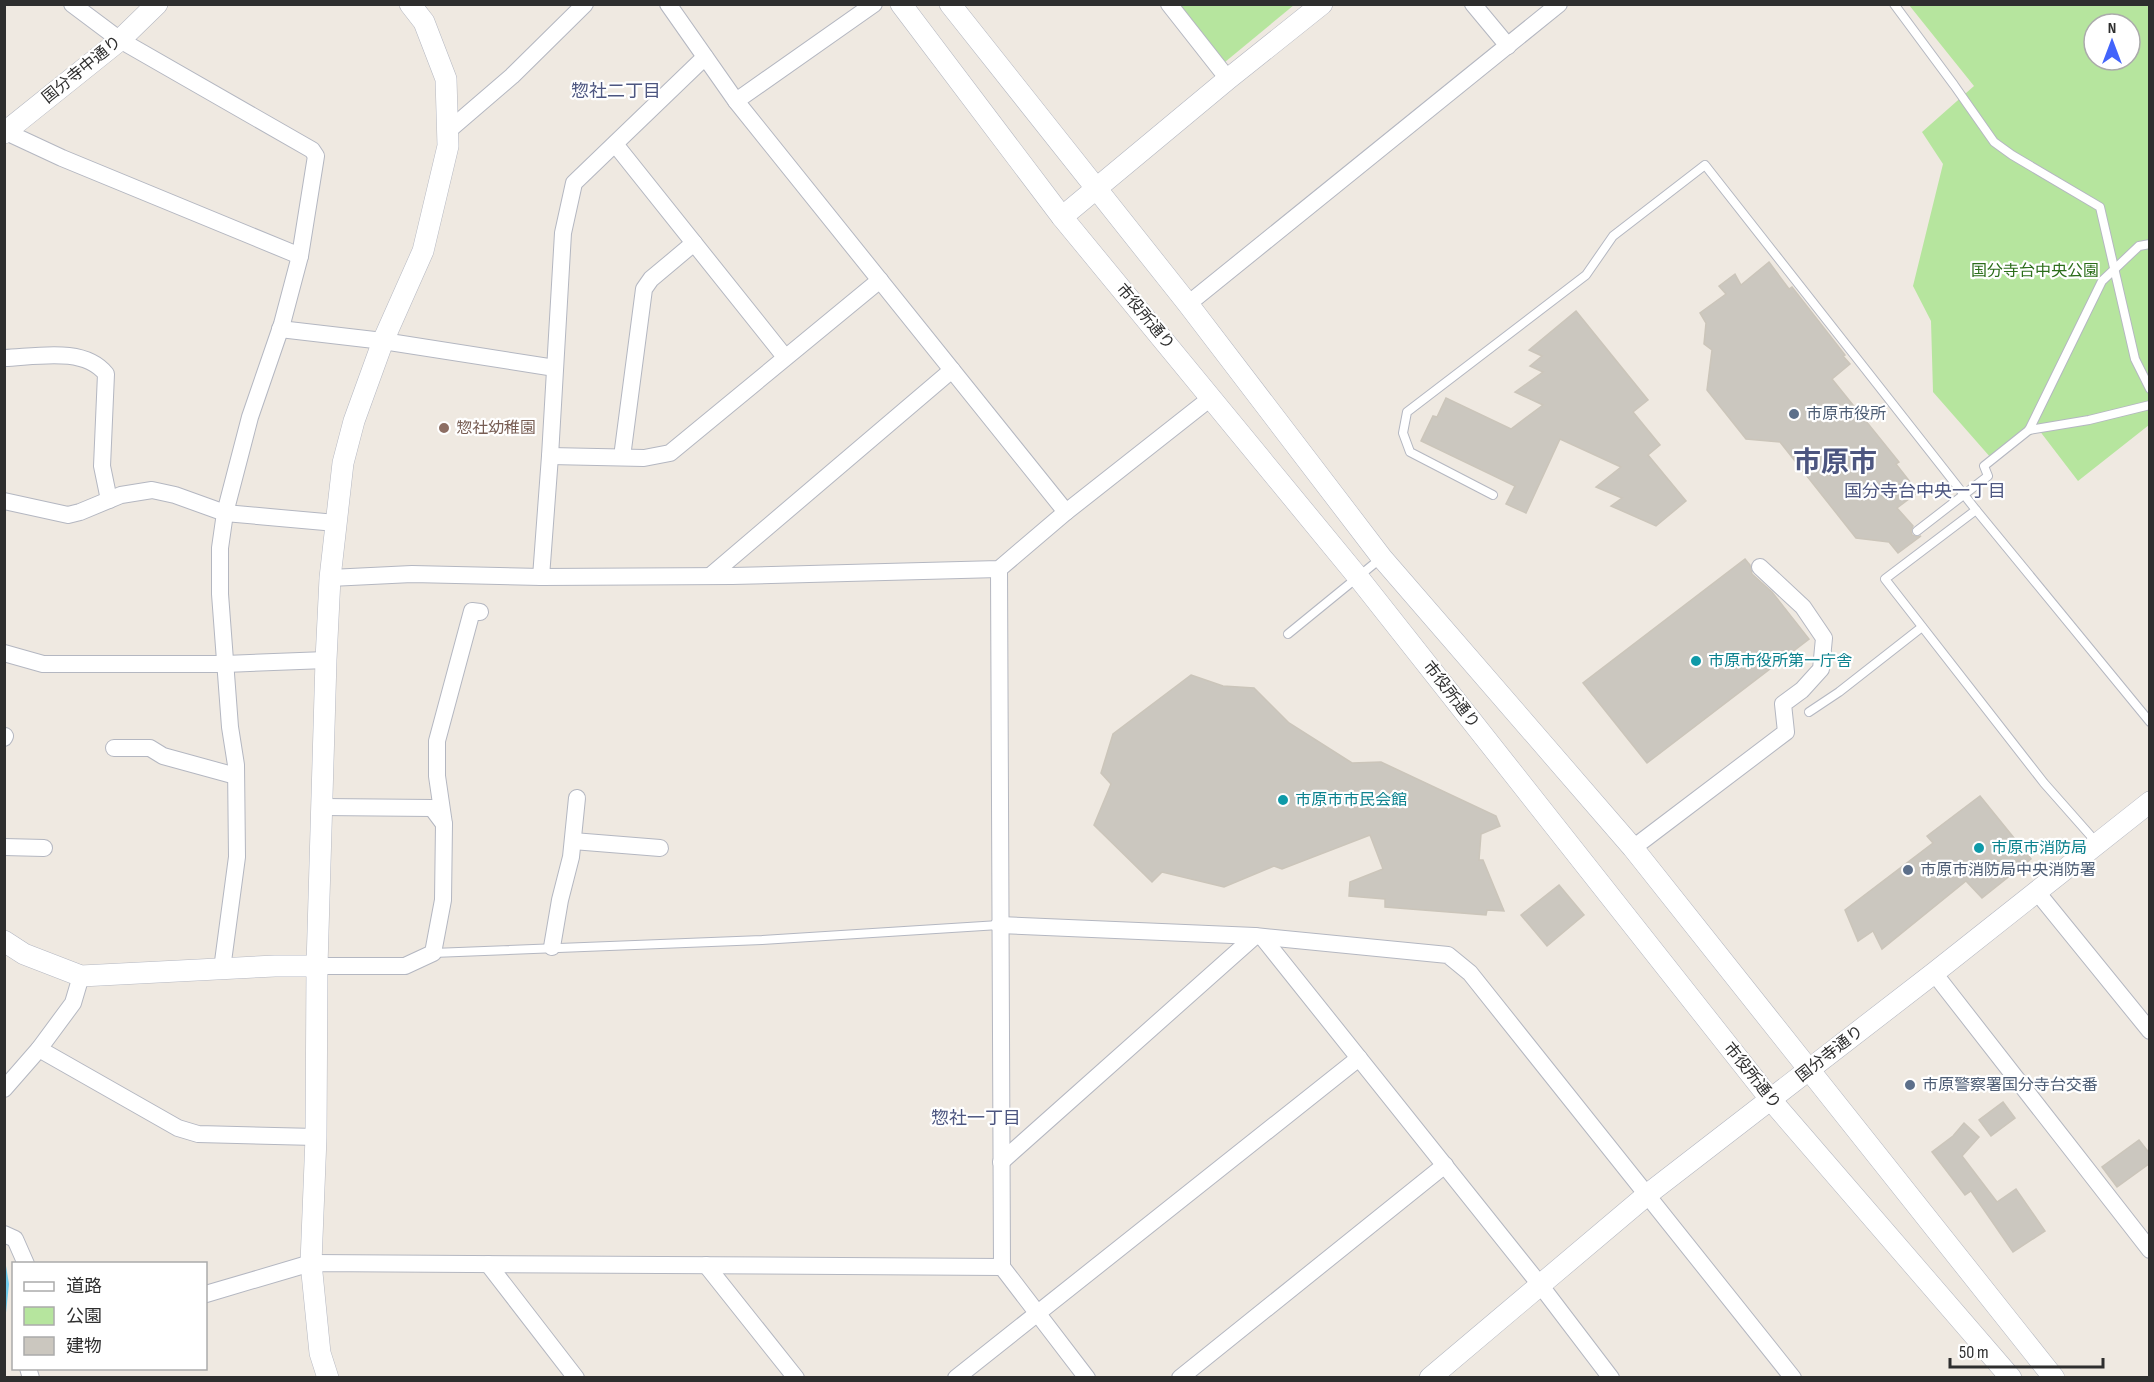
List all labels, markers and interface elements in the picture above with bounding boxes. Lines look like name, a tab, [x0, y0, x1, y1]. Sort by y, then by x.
north arrow	[2082, 12, 2142, 72]
text: N	[2108, 19, 2116, 38]
street label: 国分寺中通り	[39, 32, 125, 108]
district label: 惣社二丁目	[571, 81, 661, 102]
park label: 国分寺台中央公園	[1971, 262, 2099, 281]
street label: 市役所通り	[1112, 280, 1178, 354]
place label: 市原市役所	[1806, 405, 1886, 424]
marker: 市原市役所	[1787, 407, 1801, 421]
place label: 惣社幼稚園	[456, 419, 536, 438]
marker: 惣社幼稚園	[437, 421, 451, 435]
district label: 市原市	[1793, 446, 1877, 479]
district label: 国分寺台中央一丁目	[1844, 481, 2006, 502]
place label: 市原市役所第一庁舎	[1708, 652, 1852, 671]
marker: 市原市役所第一庁舎	[1689, 654, 1703, 668]
street label: 市役所通り	[1419, 658, 1483, 732]
place label: 市原市市民会館	[1295, 791, 1407, 810]
marker: 市原市市民会館	[1276, 793, 1290, 807]
place label: 市原市消防局	[1991, 839, 2087, 858]
marker: 市原市消防局	[1972, 841, 1986, 855]
place label: 市原市消防局中央消防署	[1920, 861, 2096, 880]
marker: 市原市消防局中央消防署	[1901, 863, 1915, 877]
street label: 国分寺通り	[1793, 1022, 1867, 1086]
street label: 市役所通り	[1719, 1039, 1785, 1113]
place label: 市原警察署国分寺台交番	[1922, 1076, 2098, 1095]
marker: 市原警察署国分寺台交番	[1903, 1078, 1917, 1092]
district label: 惣社一丁目	[931, 1108, 1021, 1129]
legend	[12, 1262, 207, 1370]
text: 道路	[66, 1276, 102, 1297]
text: 公園	[66, 1306, 102, 1327]
scale bar	[1950, 1331, 2103, 1369]
text: 建物	[66, 1336, 102, 1357]
text: 50 m	[1959, 1342, 1989, 1363]

